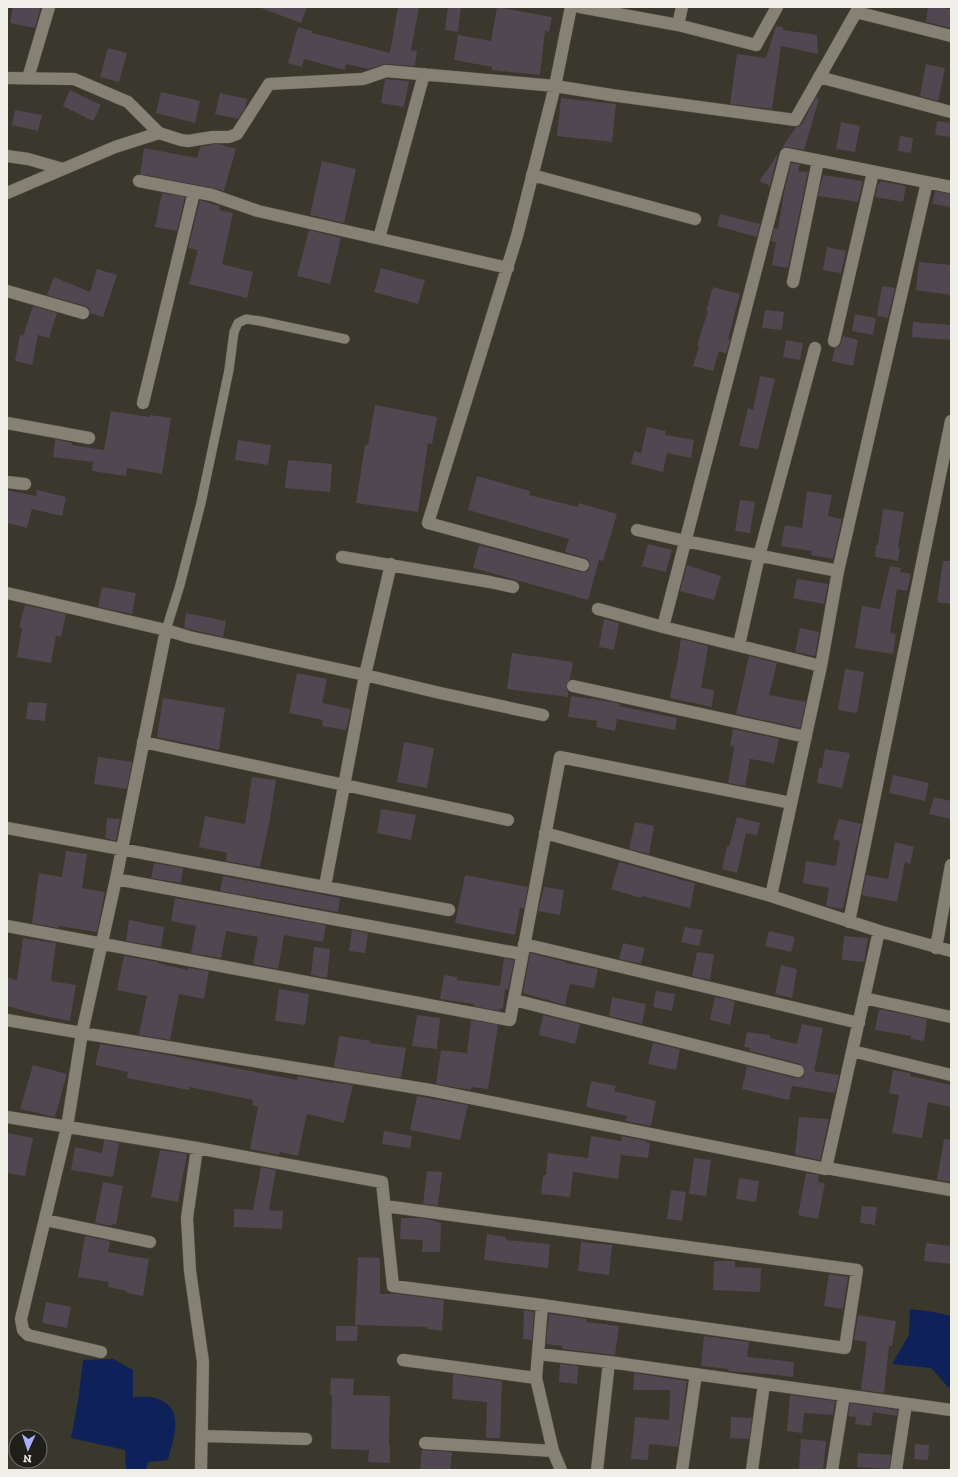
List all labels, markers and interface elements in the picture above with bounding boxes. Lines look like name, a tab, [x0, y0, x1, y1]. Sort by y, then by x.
north arrow	[8, 1429, 48, 1469]
text: N	[22, 1452, 32, 1465]

